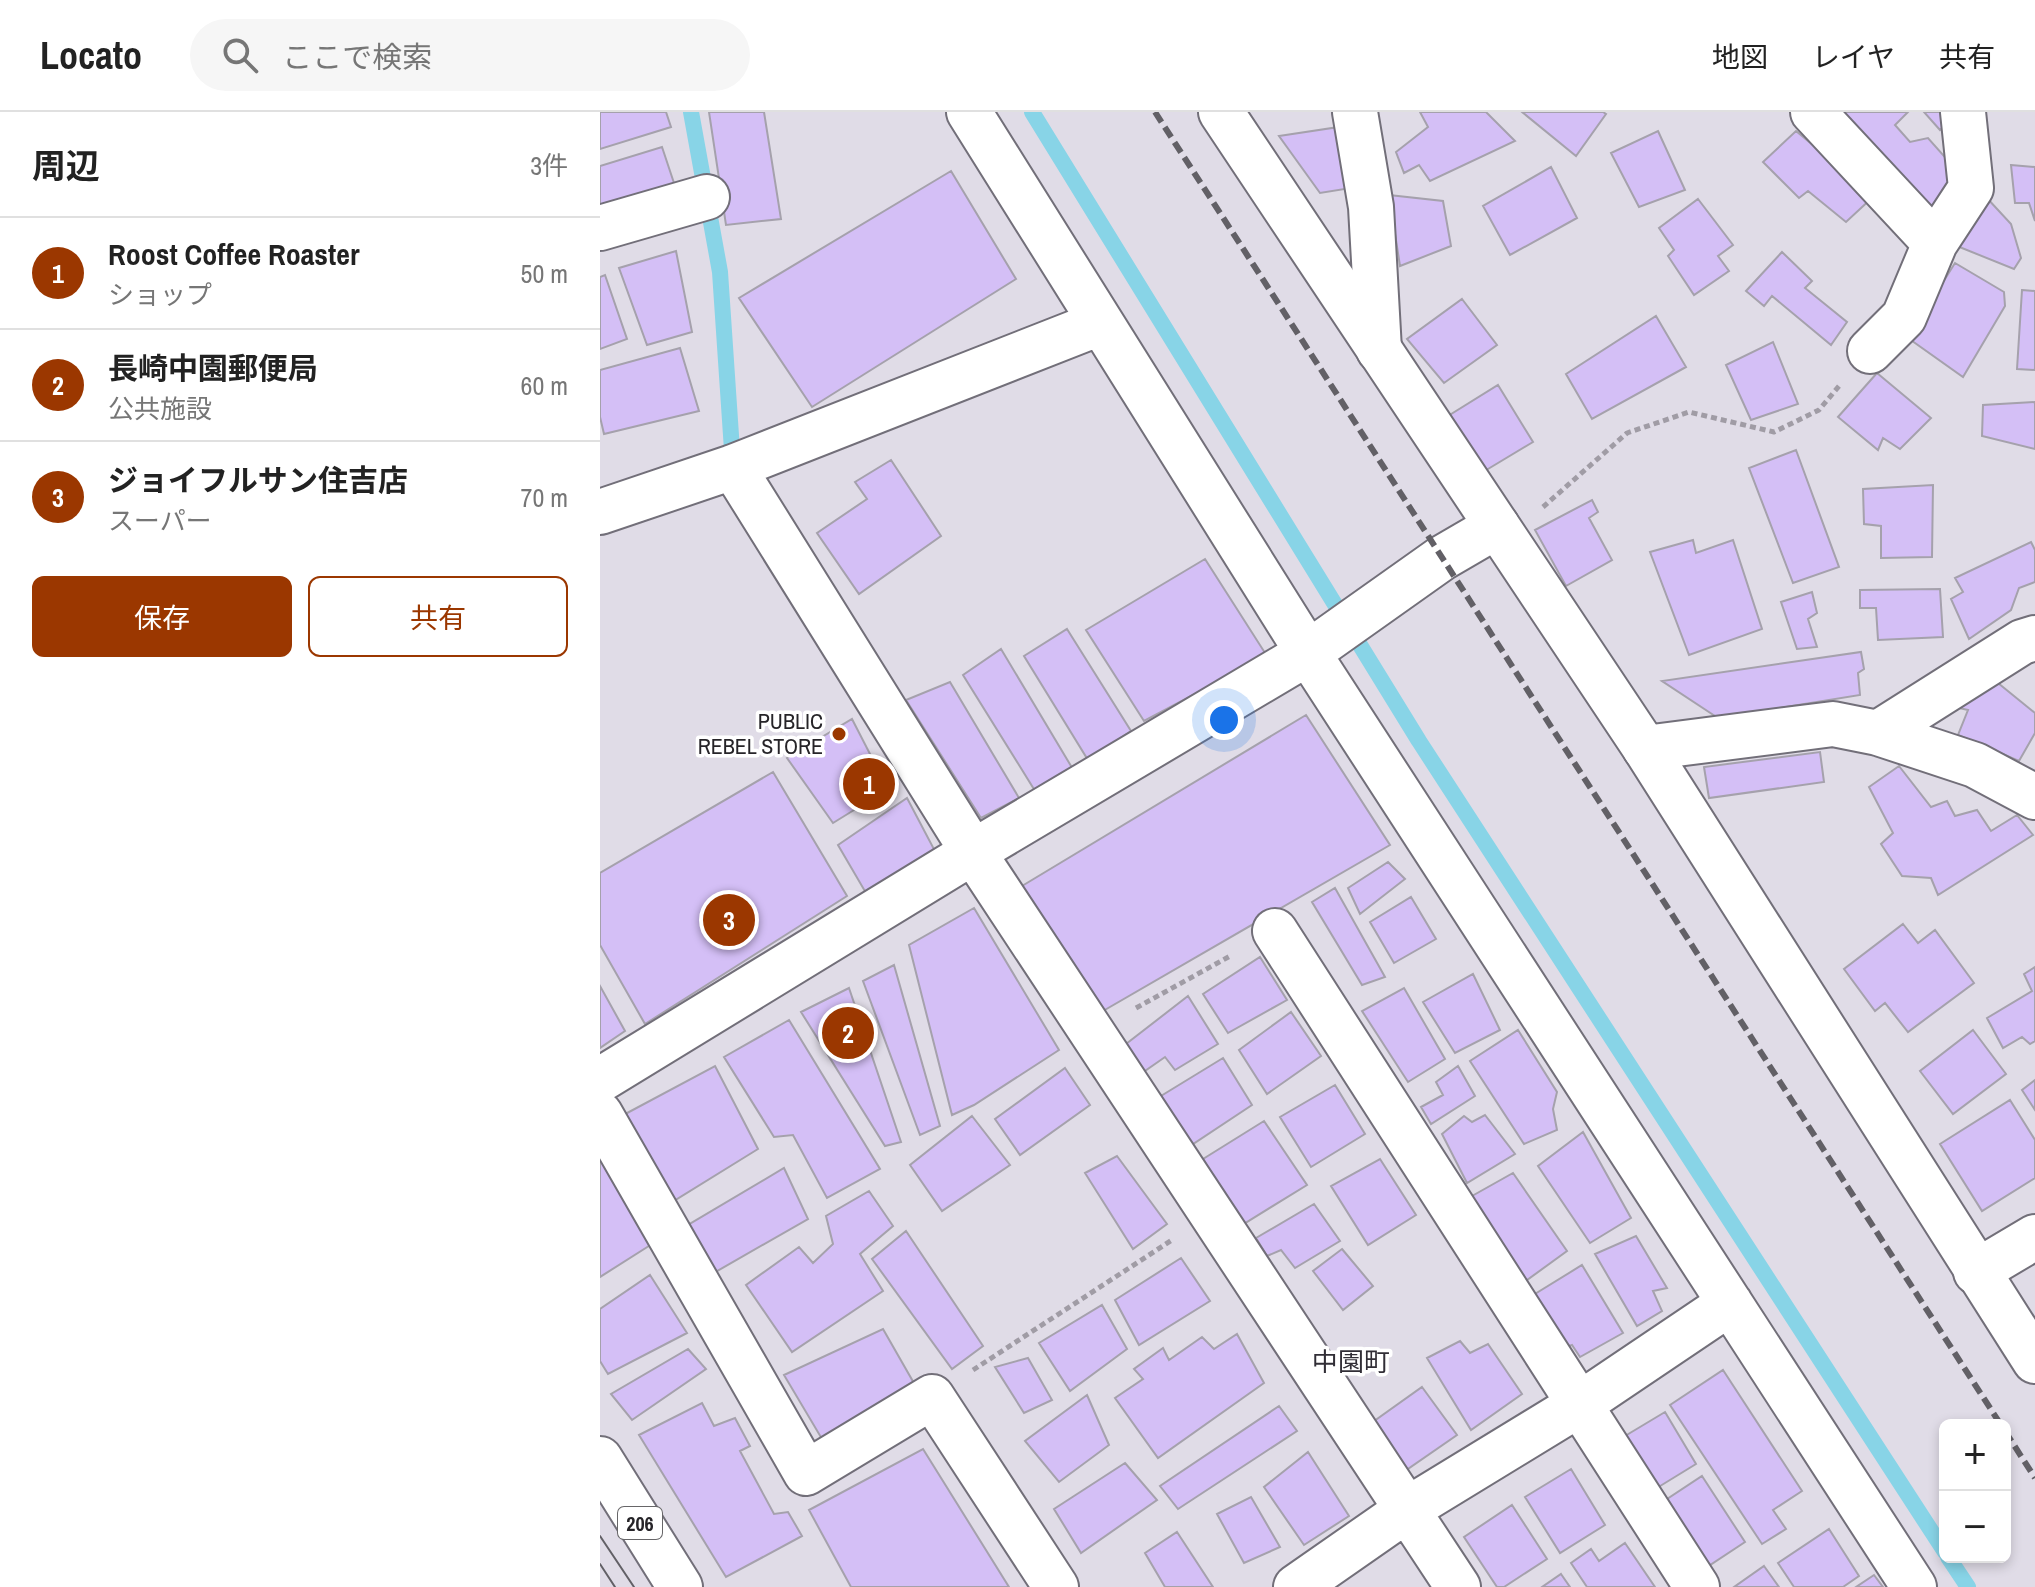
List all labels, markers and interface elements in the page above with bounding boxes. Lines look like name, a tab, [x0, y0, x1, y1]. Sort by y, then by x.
search box	[190, 19, 750, 91]
text: Locato	[40, 30, 142, 81]
icon: search	[218, 33, 262, 77]
text: ここで検索	[282, 37, 432, 77]
text: 地図	[1712, 38, 1768, 76]
text: レイヤ	[1812, 38, 1895, 76]
text: 共有	[1939, 38, 1995, 76]
text: 周辺	[32, 143, 100, 189]
text: 3件	[530, 148, 568, 183]
text: Roost Coffee Roaster	[108, 234, 360, 274]
text: 1	[52, 256, 64, 291]
text: 50 m	[521, 256, 568, 291]
text: ショップ	[108, 277, 212, 312]
text: 長崎中園郵便局	[108, 348, 318, 388]
text: 2	[52, 368, 64, 403]
text: 60 m	[521, 368, 568, 403]
text: 公共施設	[108, 391, 212, 426]
text: ジョイフルサン住吉店	[108, 460, 408, 500]
text: 3	[52, 480, 64, 515]
text: 70 m	[521, 480, 568, 515]
text: スーパー	[108, 503, 212, 538]
button: 保存	[32, 576, 292, 657]
button: 共有	[308, 576, 568, 657]
your location	[1204, 700, 1244, 740]
place label: PUBLIC REBEL STORE	[698, 706, 823, 761]
marker: PUBLIC REBEL STORE	[830, 725, 848, 743]
pin: 1	[843, 754, 895, 814]
pin: 3	[703, 890, 755, 950]
pin: 2	[822, 1003, 874, 1063]
district label: 中園町	[1312, 1344, 1390, 1379]
map controls	[1939, 1419, 2011, 1563]
button: +	[1939, 1419, 2011, 1491]
button: −	[1939, 1491, 2011, 1563]
road number: 206	[618, 1507, 662, 1539]

